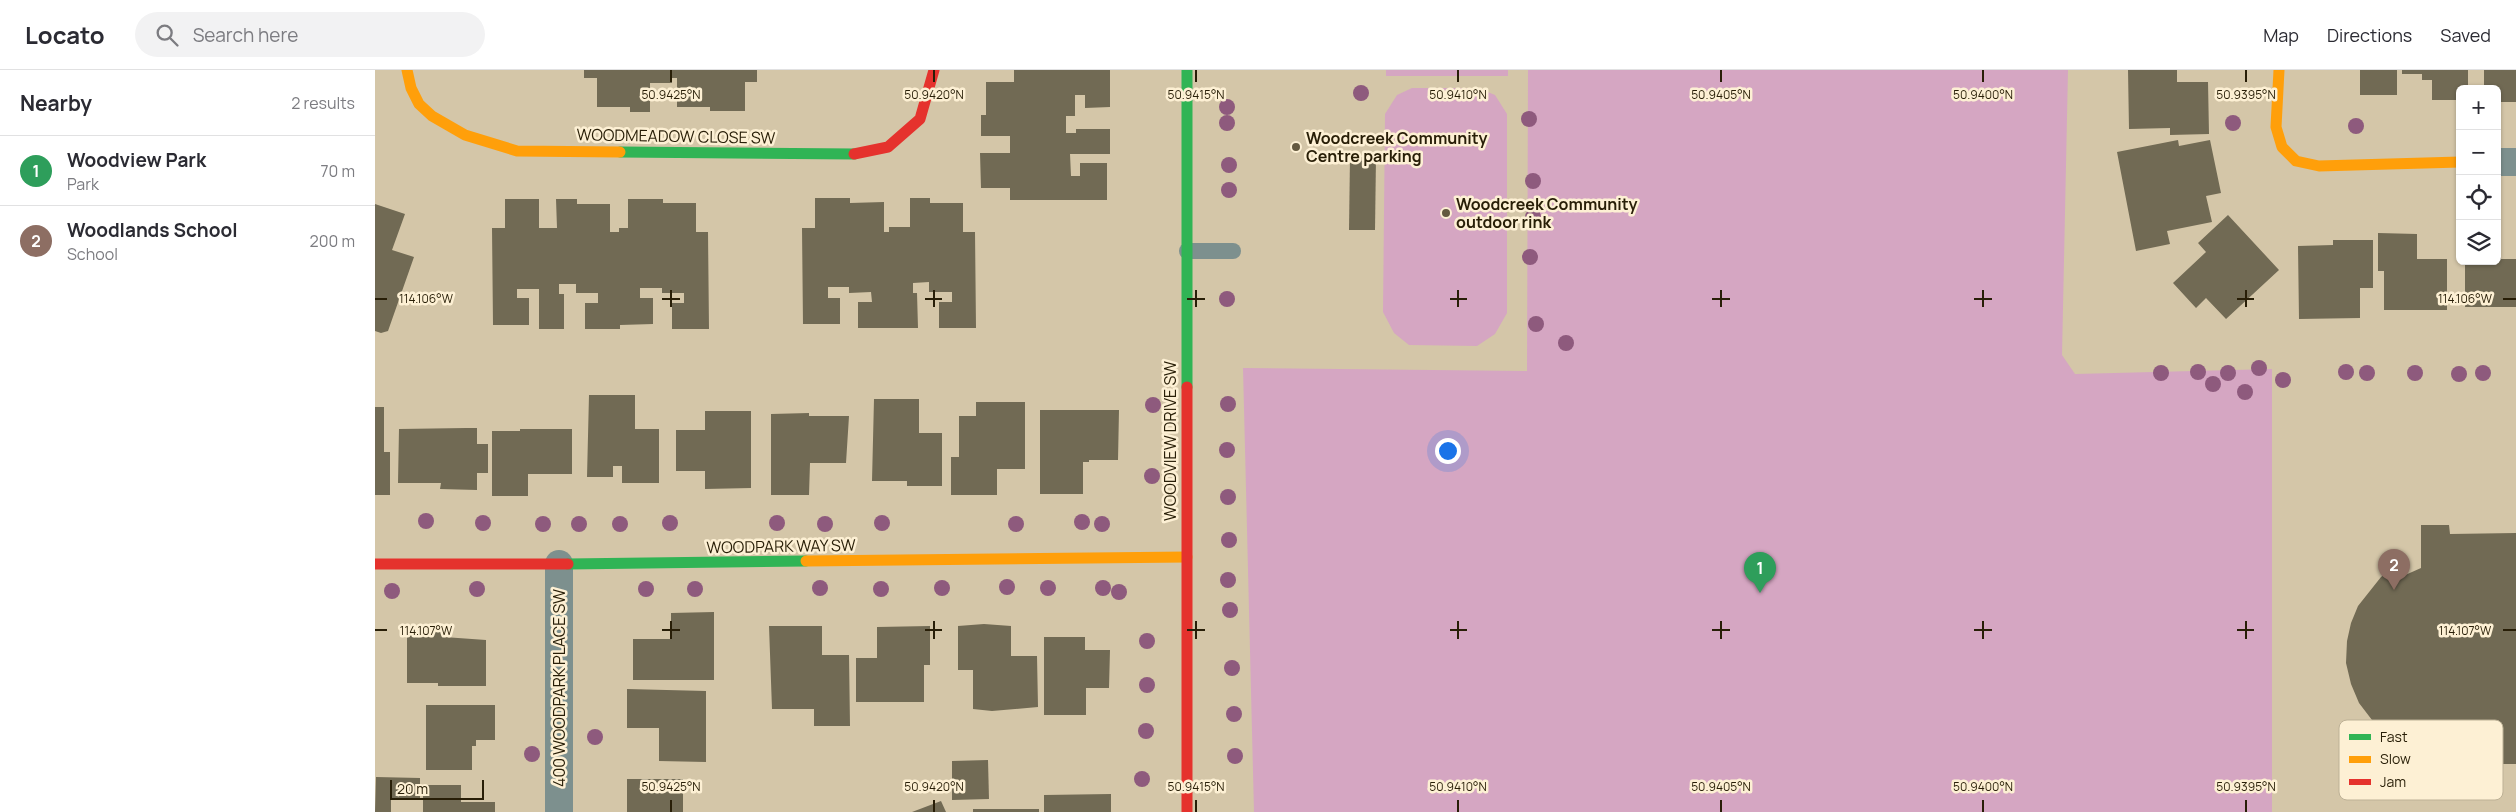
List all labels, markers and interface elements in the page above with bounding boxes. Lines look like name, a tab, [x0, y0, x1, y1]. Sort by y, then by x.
search box	[135, 12, 485, 57]
text: Locato	[25, 18, 105, 51]
icon: search	[153, 21, 181, 49]
text: Search here	[193, 22, 298, 48]
text: Map	[2263, 23, 2299, 47]
text: Directions	[2327, 23, 2412, 47]
text: Saved	[2440, 23, 2491, 47]
map controls	[2456, 85, 2501, 265]
button: +	[2456, 85, 2501, 130]
text: 50.9425°N	[641, 86, 701, 103]
text: 50.9420°N	[904, 86, 964, 103]
text: 50.9415°N	[1167, 86, 1225, 103]
text: 50.9410°N	[1429, 86, 1487, 103]
text: 50.9405°N	[1691, 86, 1751, 103]
text: 50.9400°N	[1953, 86, 2013, 103]
text: 50.9395°N	[2216, 86, 2276, 103]
text: Nearby	[20, 89, 92, 117]
text: 2 results	[291, 92, 355, 114]
street label: WOODMEADOW CLOSE SW	[576, 123, 776, 149]
place label: Woodcreek Community Centre parking	[1306, 127, 1487, 167]
button: −	[2456, 130, 2501, 175]
marker: Woodcreek Community Centre parking	[1290, 141, 1302, 153]
text: Woodview Park	[67, 147, 206, 173]
text: 1	[32, 160, 40, 182]
text: 70 m	[320, 160, 355, 182]
text: Park	[67, 173, 99, 195]
button: locate	[2456, 175, 2501, 220]
place label: Woodcreek Community outdoor rink	[1456, 193, 1637, 233]
marker: Woodcreek Community outdoor rink	[1440, 207, 1452, 219]
text: Woodlands School	[67, 217, 238, 243]
button: layers	[2456, 220, 2501, 265]
text: 2	[31, 230, 41, 252]
text: 200 m	[310, 230, 355, 252]
text: School	[67, 243, 118, 265]
text: 114.106°W	[399, 290, 454, 307]
text: 114.106°W	[2438, 290, 2493, 307]
street label: WOODVIEW DRIVE SW	[1159, 361, 1181, 521]
your location	[1435, 438, 1461, 464]
street label: WOODPARK WAY SW	[706, 534, 856, 558]
pin: 2	[2378, 549, 2410, 590]
pin: 1	[1744, 552, 1776, 593]
street label: 400 WOODPARK PLACE SW	[548, 589, 570, 787]
text: 114.107°W	[400, 622, 453, 639]
text: 114.107°W	[2439, 622, 2492, 639]
legend	[2339, 720, 2503, 800]
text: Fast	[2380, 727, 2408, 746]
text: Slow	[2380, 749, 2411, 768]
text: Jam	[2380, 772, 2406, 791]
scale bar	[390, 777, 484, 800]
text: 50.9425°N	[641, 778, 701, 795]
text: 50.9420°N	[904, 778, 964, 795]
text: 50.9415°N	[1167, 778, 1225, 795]
text: 50.9410°N	[1429, 778, 1487, 795]
text: 50.9405°N	[1691, 778, 1751, 795]
text: 50.9400°N	[1953, 778, 2013, 795]
text: 50.9395°N	[2216, 778, 2276, 795]
text: 20 m	[397, 779, 428, 798]

